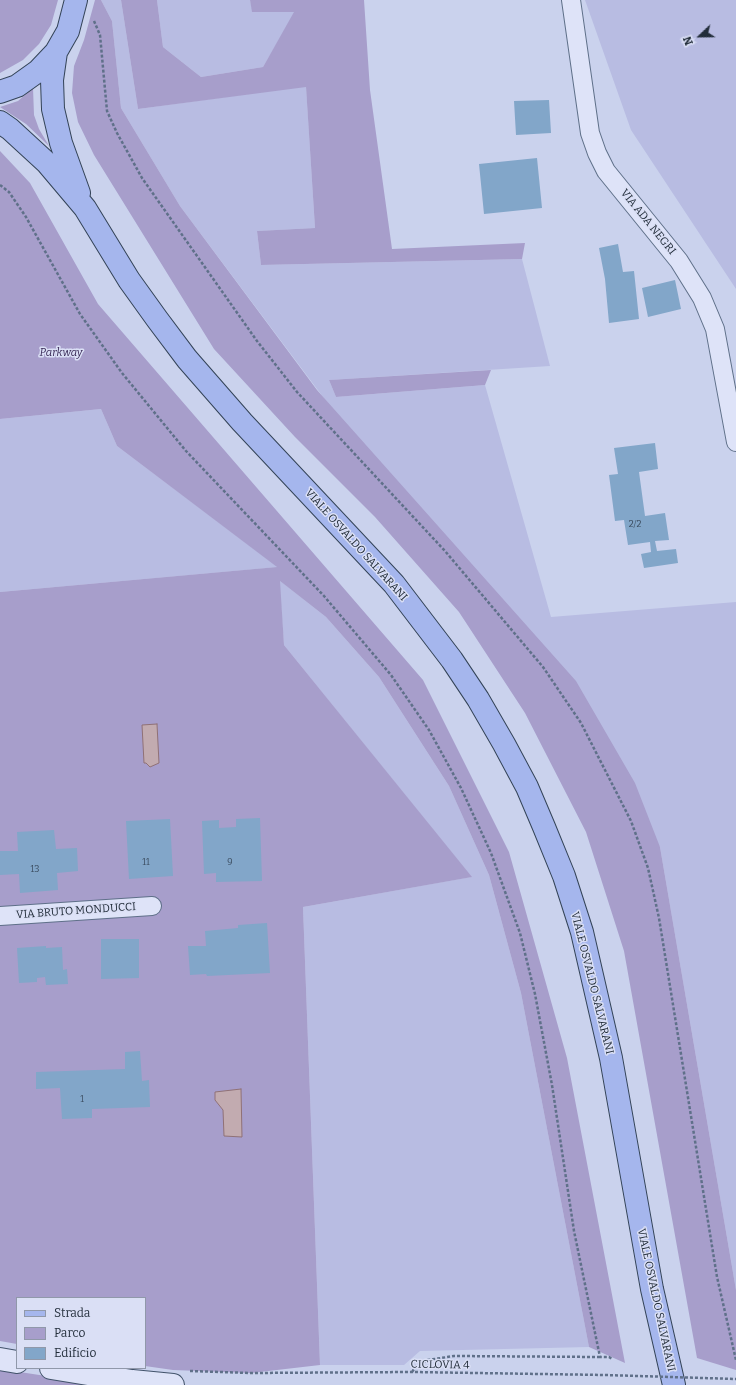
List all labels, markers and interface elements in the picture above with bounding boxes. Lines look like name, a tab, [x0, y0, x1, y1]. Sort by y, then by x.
north arrow	[680, 16, 720, 56]
text: N	[681, 34, 696, 47]
street label: VIA ADA NEGRI	[618, 187, 678, 257]
park label: Parkway	[40, 346, 82, 360]
street label: VIALE OSVALDO SALVARANI	[302, 486, 410, 604]
house number: 2/2	[629, 519, 641, 529]
house number: 11	[142, 857, 150, 867]
house number: 9	[227, 857, 233, 867]
house number: 13	[31, 864, 39, 874]
street label: VIA BRUTO MONDUCCI	[16, 900, 136, 922]
street label: VIALE OSVALDO SALVARANI	[568, 911, 616, 1055]
house number: 1	[80, 1094, 84, 1104]
street label: VIALE OSVALDO SALVARANI	[634, 1227, 678, 1373]
legend	[16, 1297, 146, 1369]
text: Strada	[54, 1306, 90, 1320]
text: Parco	[54, 1326, 85, 1340]
text: Edificio	[54, 1346, 96, 1360]
street label: CICLOVIA 4	[411, 1358, 469, 1372]

